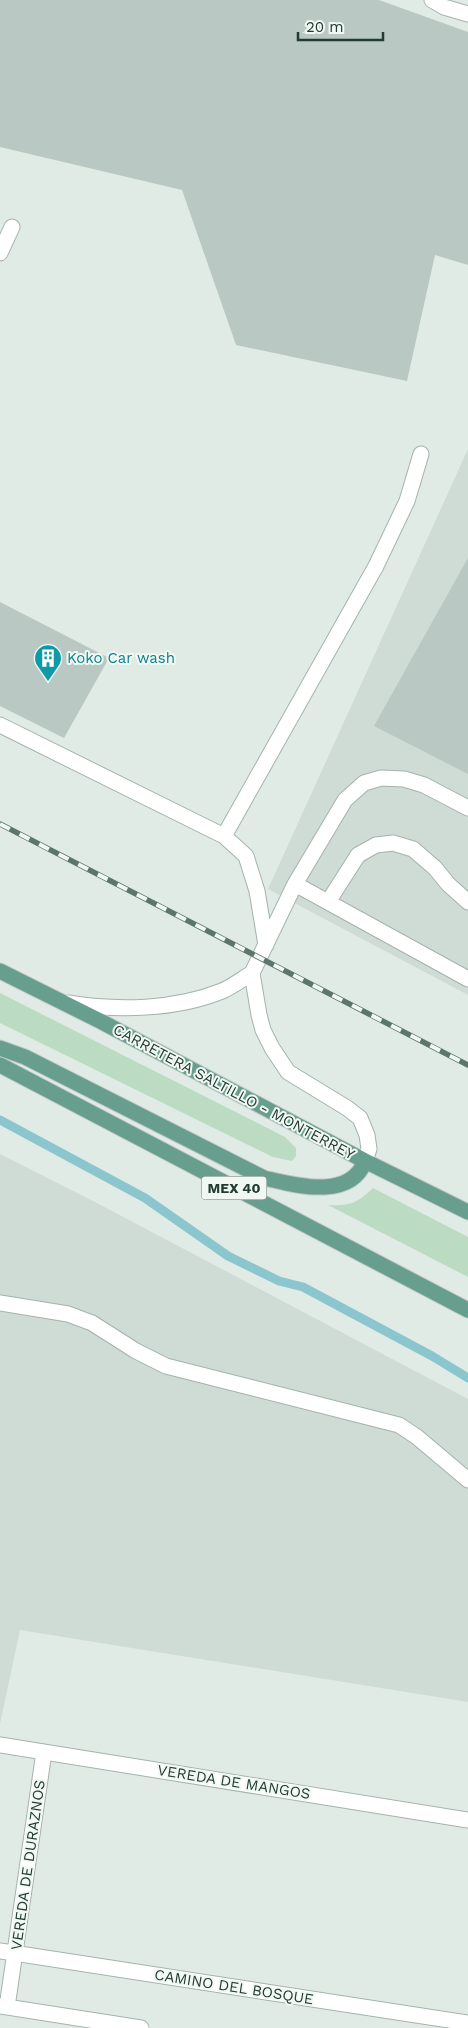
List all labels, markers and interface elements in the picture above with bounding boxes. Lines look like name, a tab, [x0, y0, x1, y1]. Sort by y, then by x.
scale bar	[298, 10, 383, 42]
text: 20 m	[306, 18, 344, 36]
building icon: Koko Car wash	[33, 643, 63, 682]
place label: Koko Car wash	[67, 649, 175, 667]
street label: CARRETERA SALTILLO - MONTERREY	[110, 1020, 358, 1164]
road number: MEX 40	[202, 1176, 266, 1200]
street label: VEREDA DE MANGOS	[156, 1761, 312, 1803]
street label: VEREDA DE DURAZNOS	[7, 1779, 49, 1951]
street label: CAMINO DEL BOSQUE	[153, 1966, 315, 2008]

